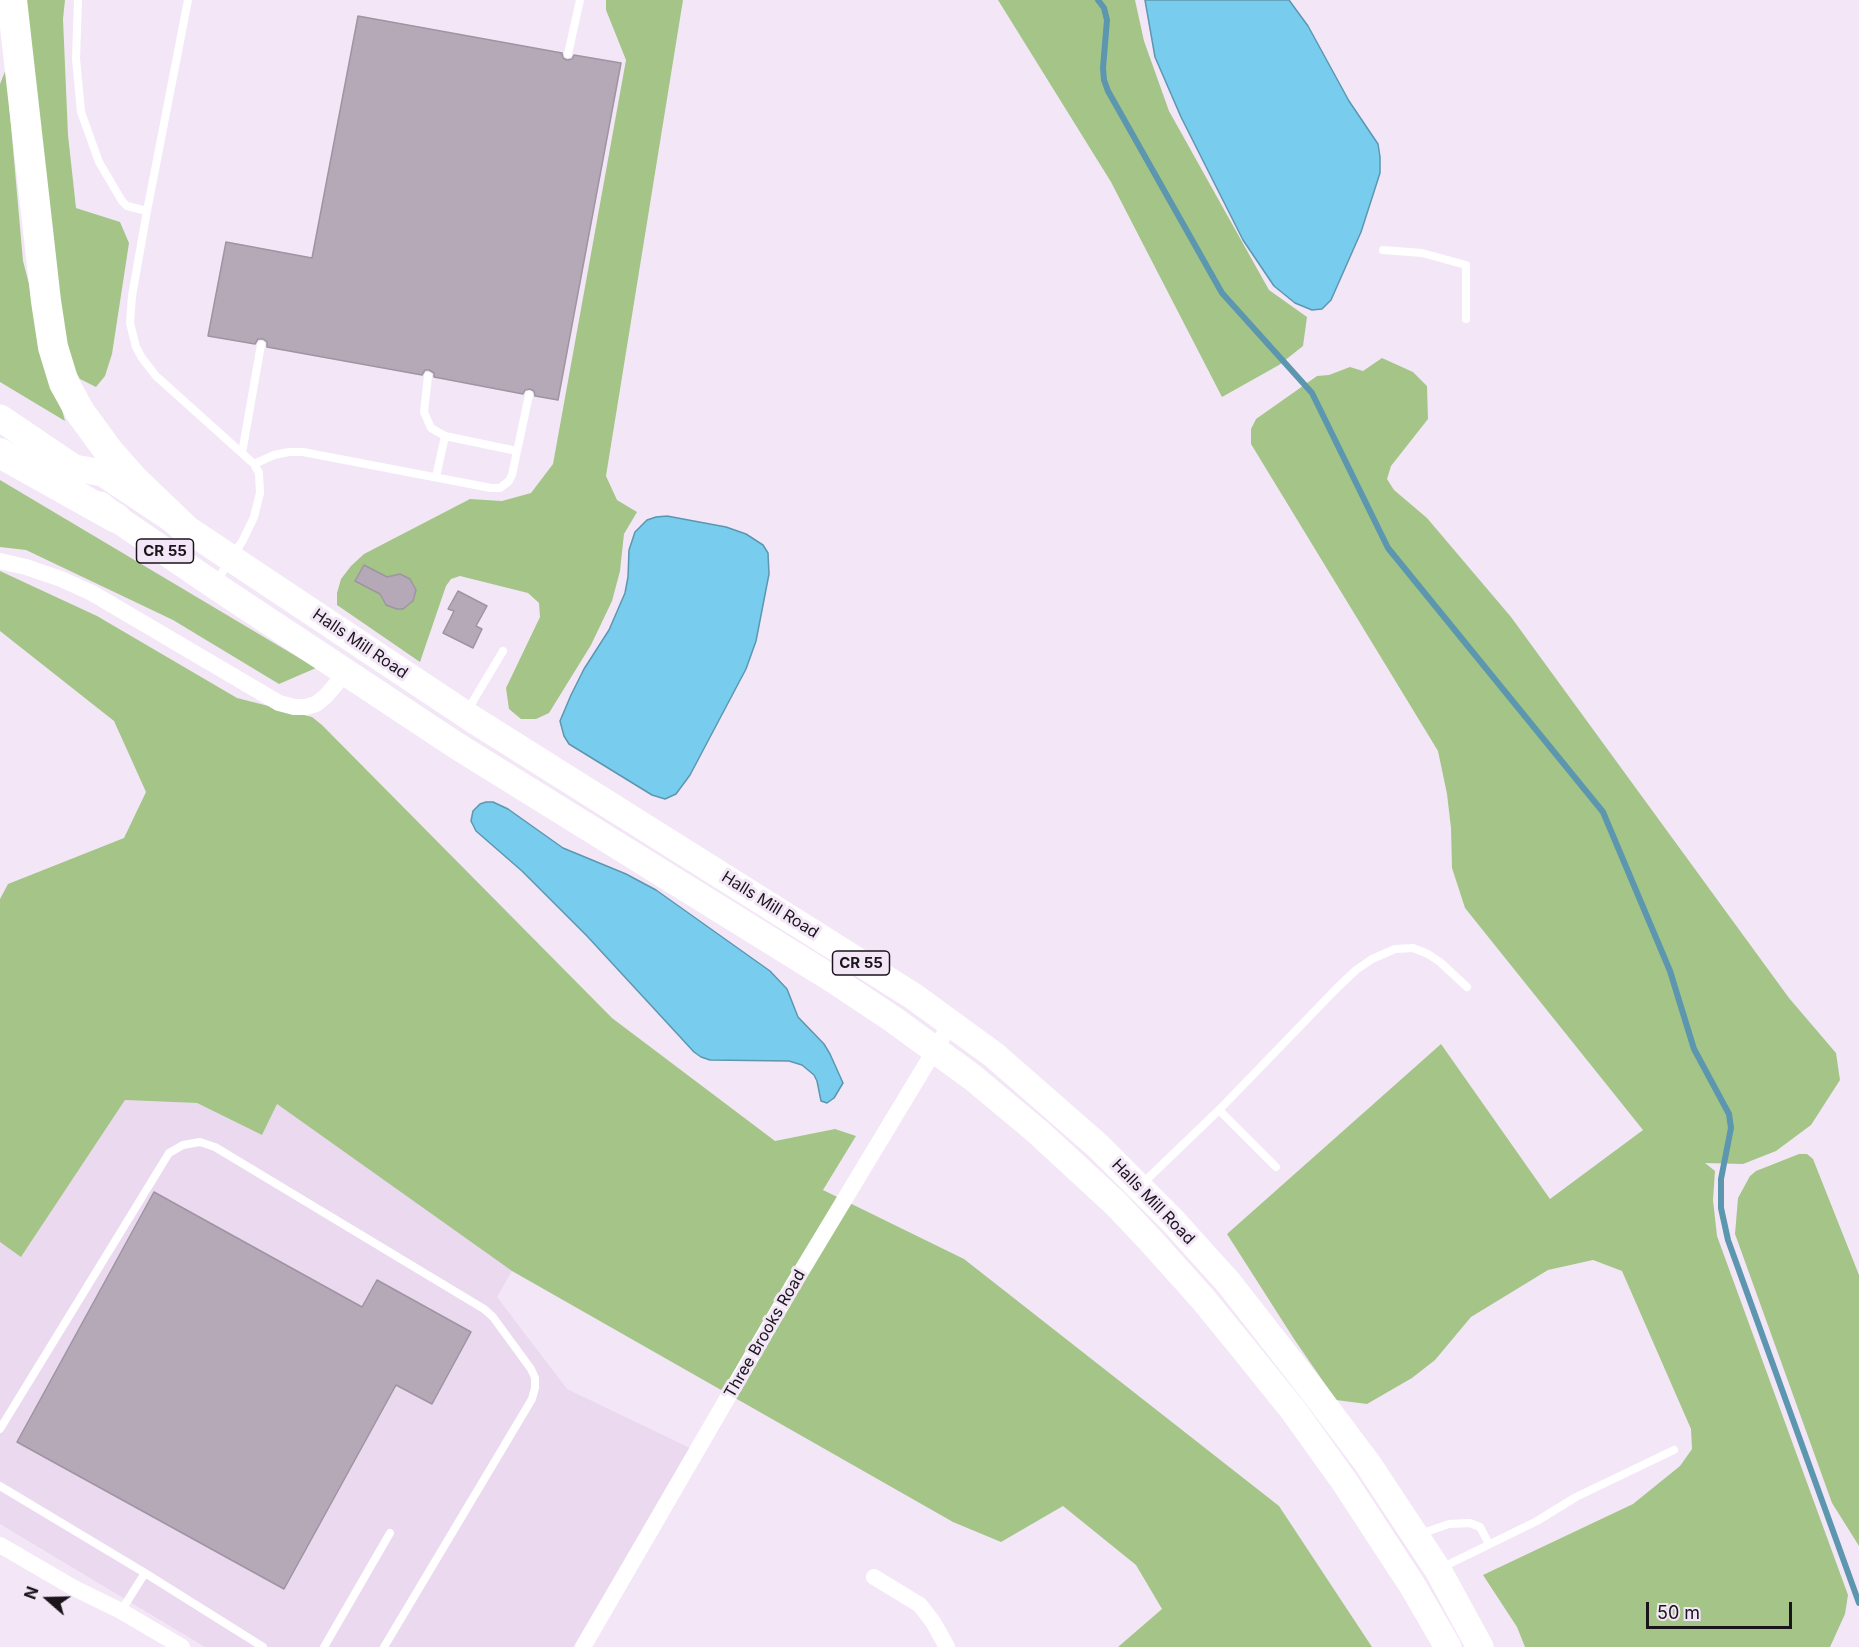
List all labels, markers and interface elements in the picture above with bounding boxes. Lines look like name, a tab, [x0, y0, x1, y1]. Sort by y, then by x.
road number: CR 55	[136, 539, 194, 563]
street label: Halls Mill Road	[309, 605, 411, 683]
street label: Halls Mill Road	[718, 868, 822, 942]
road number: CR 55	[832, 951, 890, 975]
street label: Halls Mill Road	[1108, 1156, 1198, 1248]
street label: Three Brooks Road	[721, 1267, 809, 1401]
north arrow	[18, 1569, 78, 1629]
text: N	[20, 1584, 43, 1602]
scale bar	[1649, 1590, 1794, 1628]
text: 50 m	[1657, 1602, 1700, 1623]

